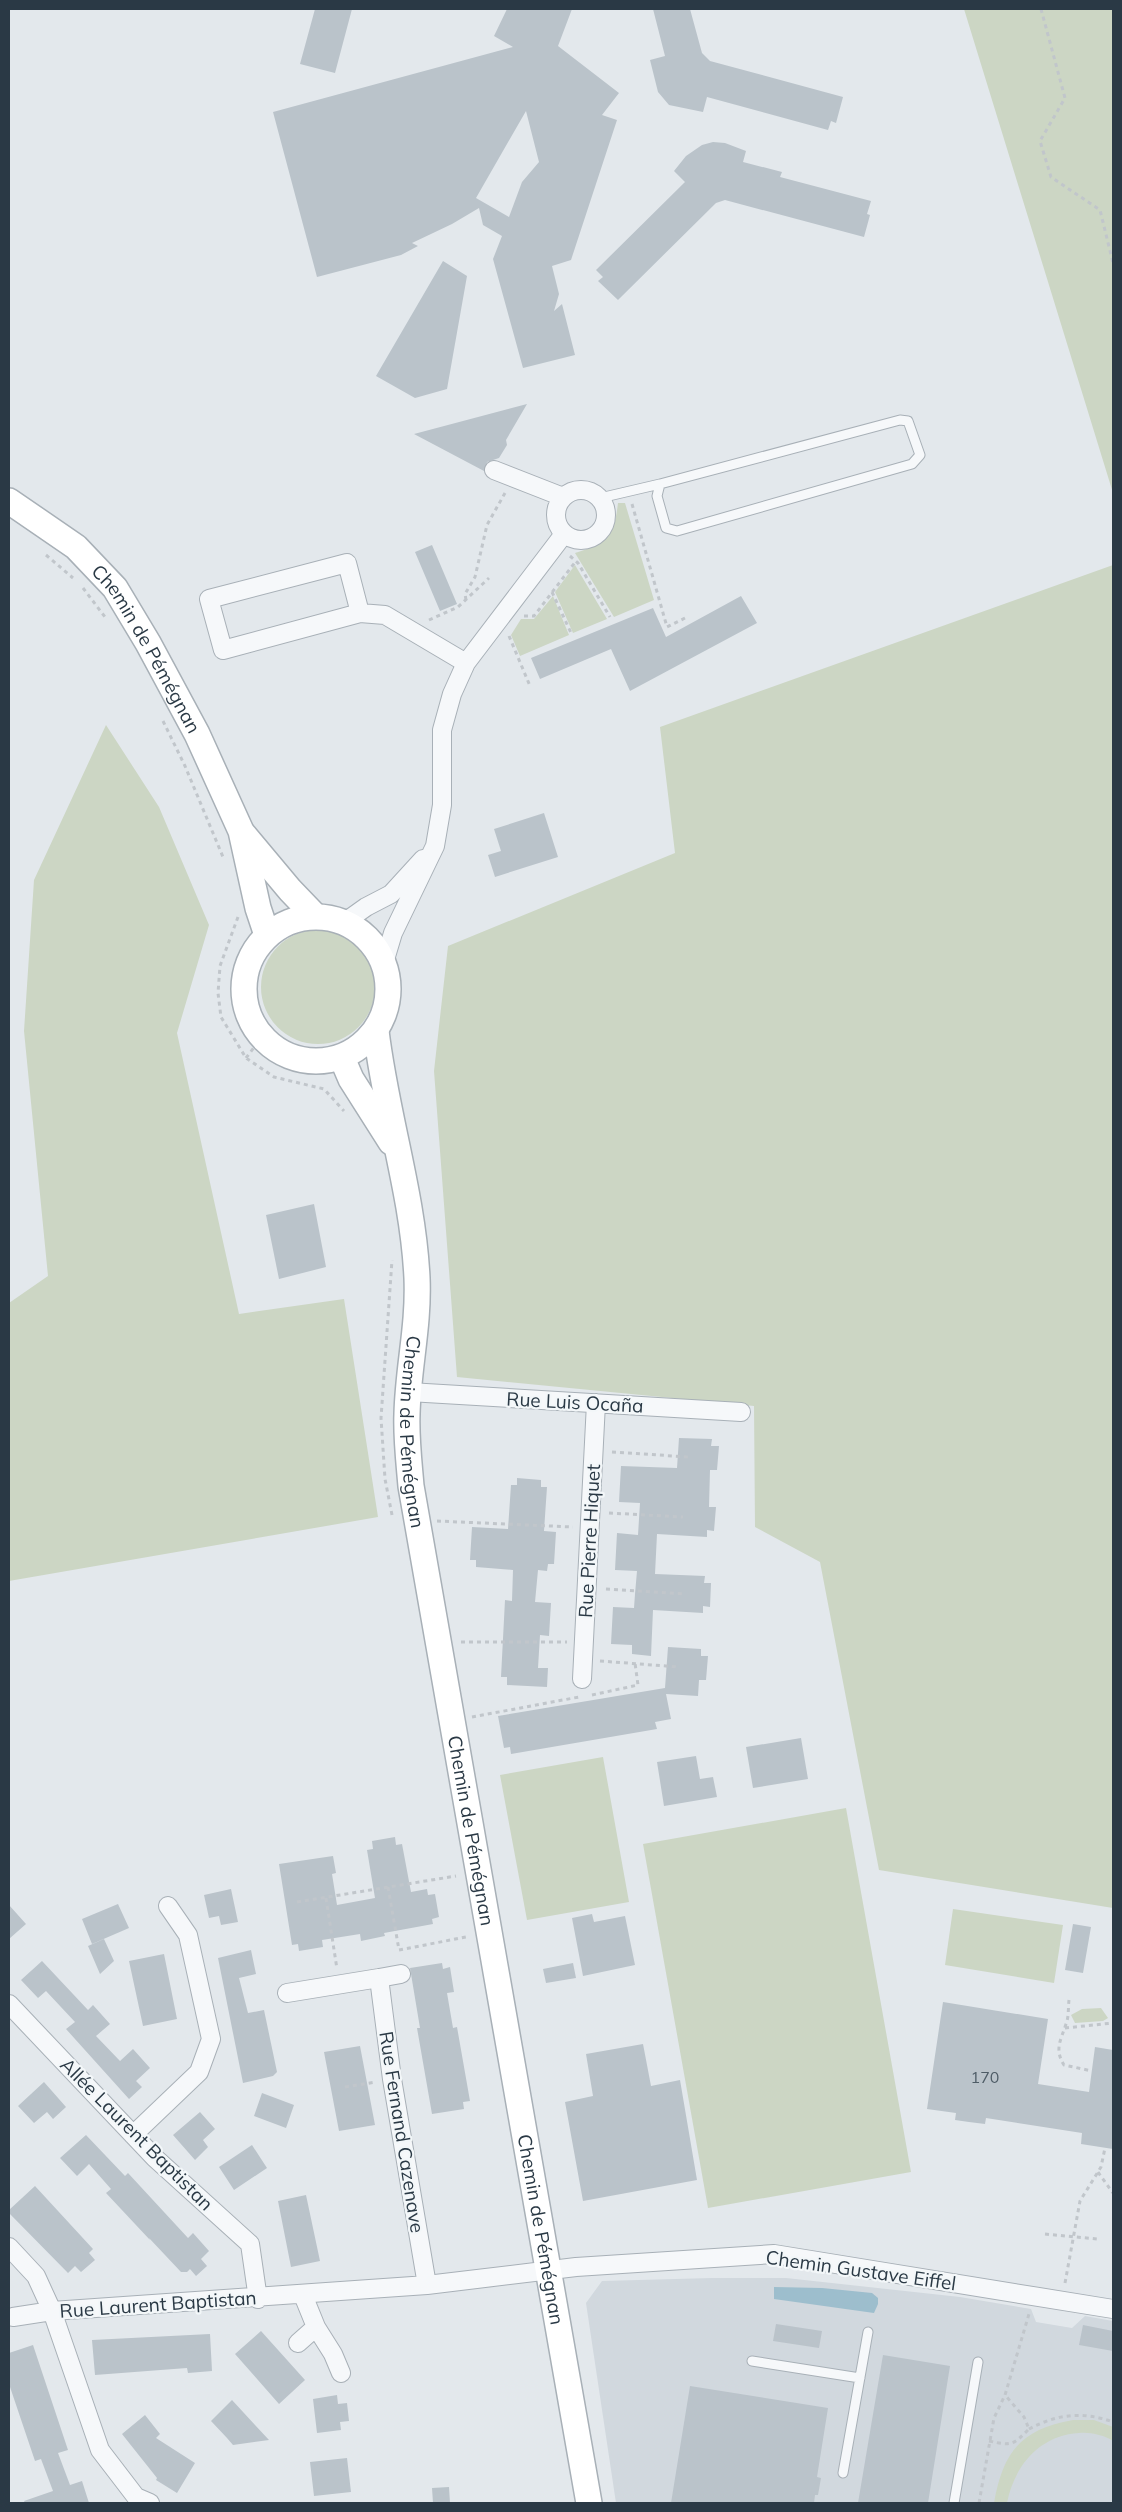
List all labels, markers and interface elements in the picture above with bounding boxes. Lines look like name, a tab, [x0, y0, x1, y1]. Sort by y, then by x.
street label: Chemin de Pémégnan	[87, 559, 206, 737]
street label: Chemin de Pémégnan	[395, 1334, 430, 1530]
street label: Rue Luis Ocaña	[506, 1386, 644, 1418]
street label: Rue Pierre Hiquet	[573, 1463, 605, 1619]
street label: Chemin de Pémégnan	[443, 1733, 500, 1928]
street label: Rue Fernand Cazenave	[374, 2029, 430, 2235]
street label: Allée Laurent Baptistan	[55, 2052, 219, 2216]
house number: 170	[971, 2067, 999, 2087]
street label: Chemin de Pémégnan	[513, 2132, 570, 2327]
street label: Chemin Gustave Eiffel	[764, 2245, 958, 2295]
street label: Rue Laurent Baptistan	[59, 2285, 257, 2323]

